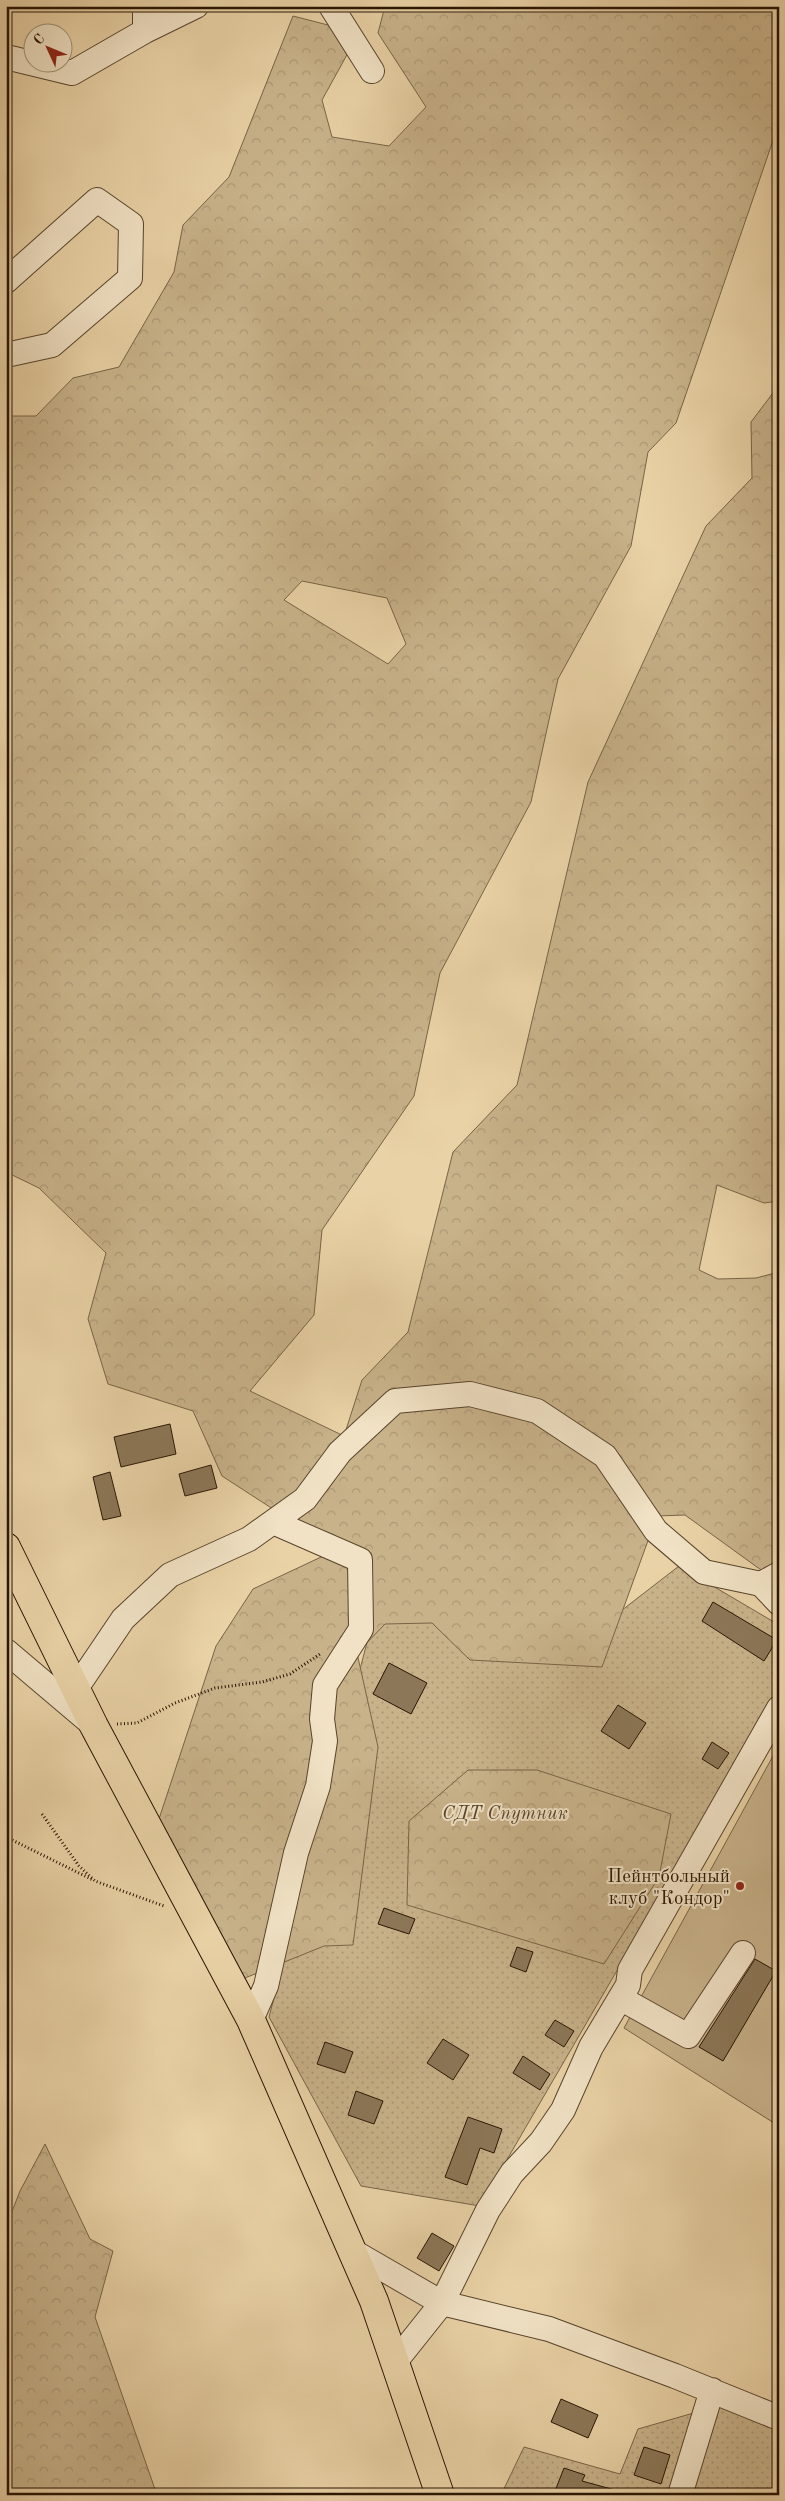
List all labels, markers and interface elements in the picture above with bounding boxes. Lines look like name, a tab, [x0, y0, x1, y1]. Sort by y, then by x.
north arrow	[22, 22, 72, 72]
text: С	[31, 31, 48, 48]
park label: СДТ Спутник	[442, 1805, 568, 1824]
place label: Пейнтбольный клуб "Кондор"	[607, 1868, 730, 1909]
marker: Пейнтбольный клуб "Кондор"	[734, 1880, 746, 1892]

